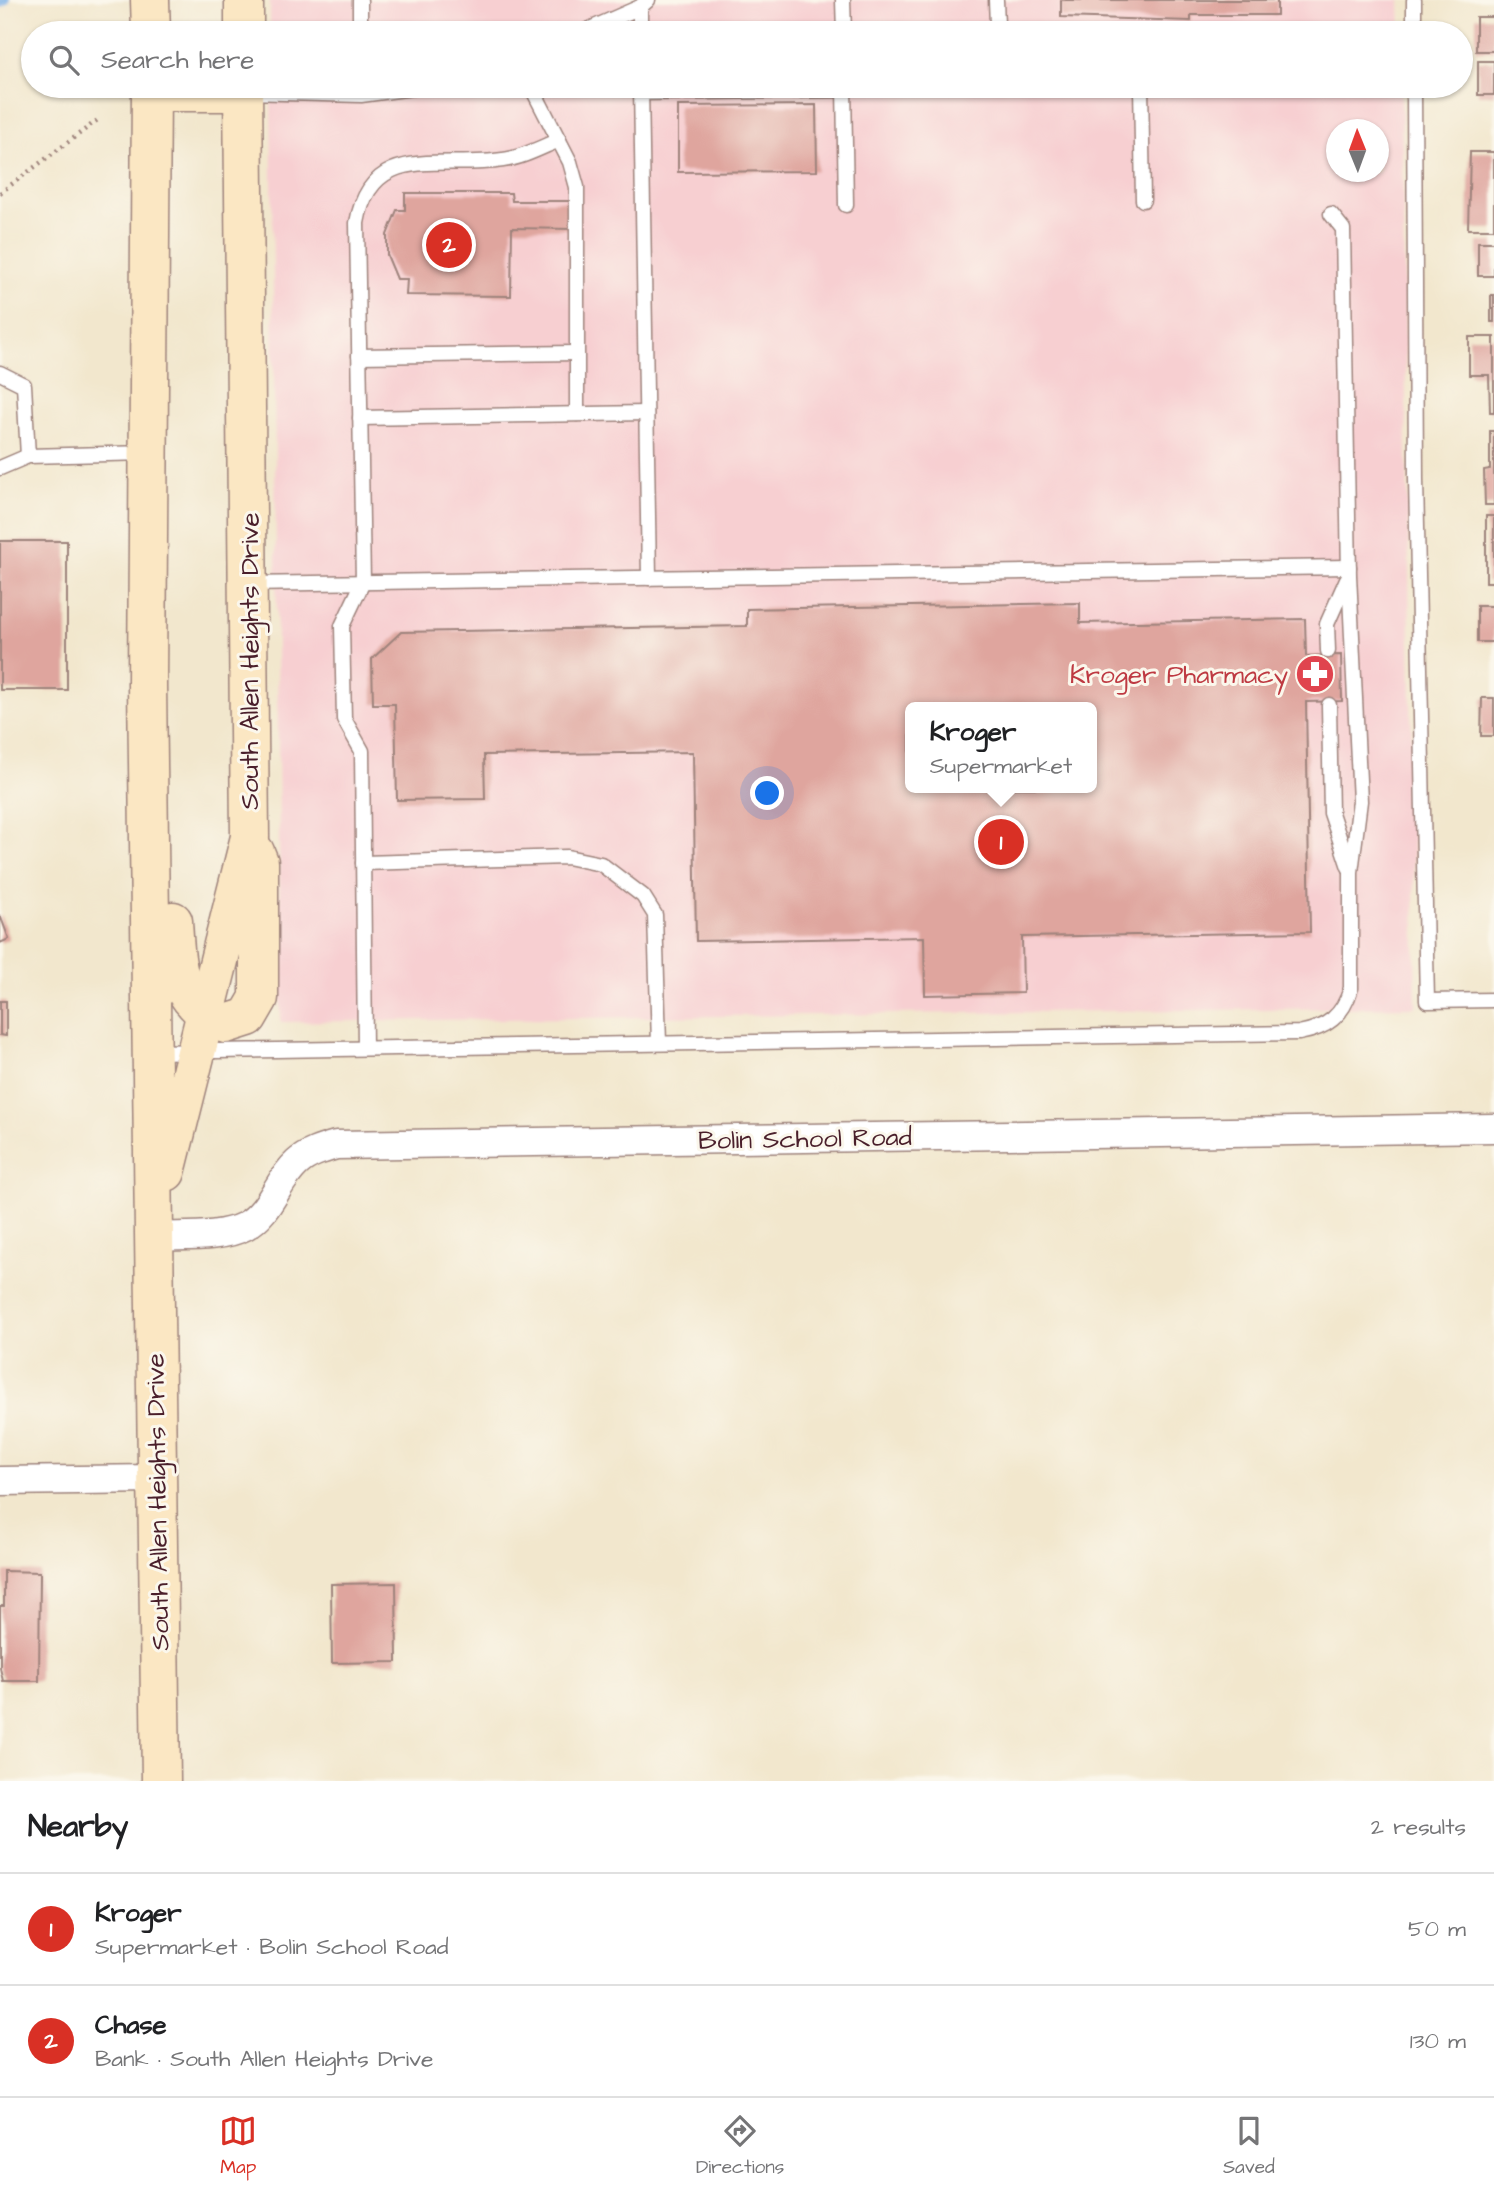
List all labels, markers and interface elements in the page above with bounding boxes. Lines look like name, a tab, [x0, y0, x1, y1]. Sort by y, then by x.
search box	[21, 21, 1473, 98]
icon: search	[45, 41, 83, 79]
text: Search here	[101, 42, 254, 78]
north arrow	[1326, 119, 1389, 182]
pin: 2	[426, 219, 472, 271]
street label: South Allen Heights Drive	[232, 512, 270, 810]
pharmacy icon: Kroger Pharmacy	[1294, 653, 1336, 695]
place label: Kroger Pharmacy	[1070, 657, 1288, 695]
popup	[905, 702, 1097, 793]
text: Kroger	[930, 714, 1016, 750]
text: Supermarket	[930, 750, 1072, 782]
your location	[750, 776, 784, 810]
pin: 1	[978, 816, 1024, 868]
street label: Bolin School Road	[698, 1119, 912, 1159]
street label: South Allen Heights Drive	[137, 1353, 181, 1651]
text: Nearby	[28, 1806, 128, 1848]
text: 2 results	[1371, 1811, 1466, 1843]
text: Kroger	[95, 1895, 182, 1931]
text: 1	[50, 1913, 52, 1945]
text: 50 m	[1408, 1913, 1466, 1945]
text: Supermarket · Bolin School Road	[95, 1931, 449, 1963]
text: Chase	[95, 2007, 167, 2043]
text: 2	[44, 2025, 58, 2057]
text: 130 m	[1410, 2025, 1466, 2057]
text: Bank · South Allen Heights Drive	[95, 2043, 433, 2075]
tab: Map	[219, 2112, 257, 2181]
tab: Directions	[696, 2112, 784, 2181]
tab: Saved	[1223, 2112, 1275, 2181]

